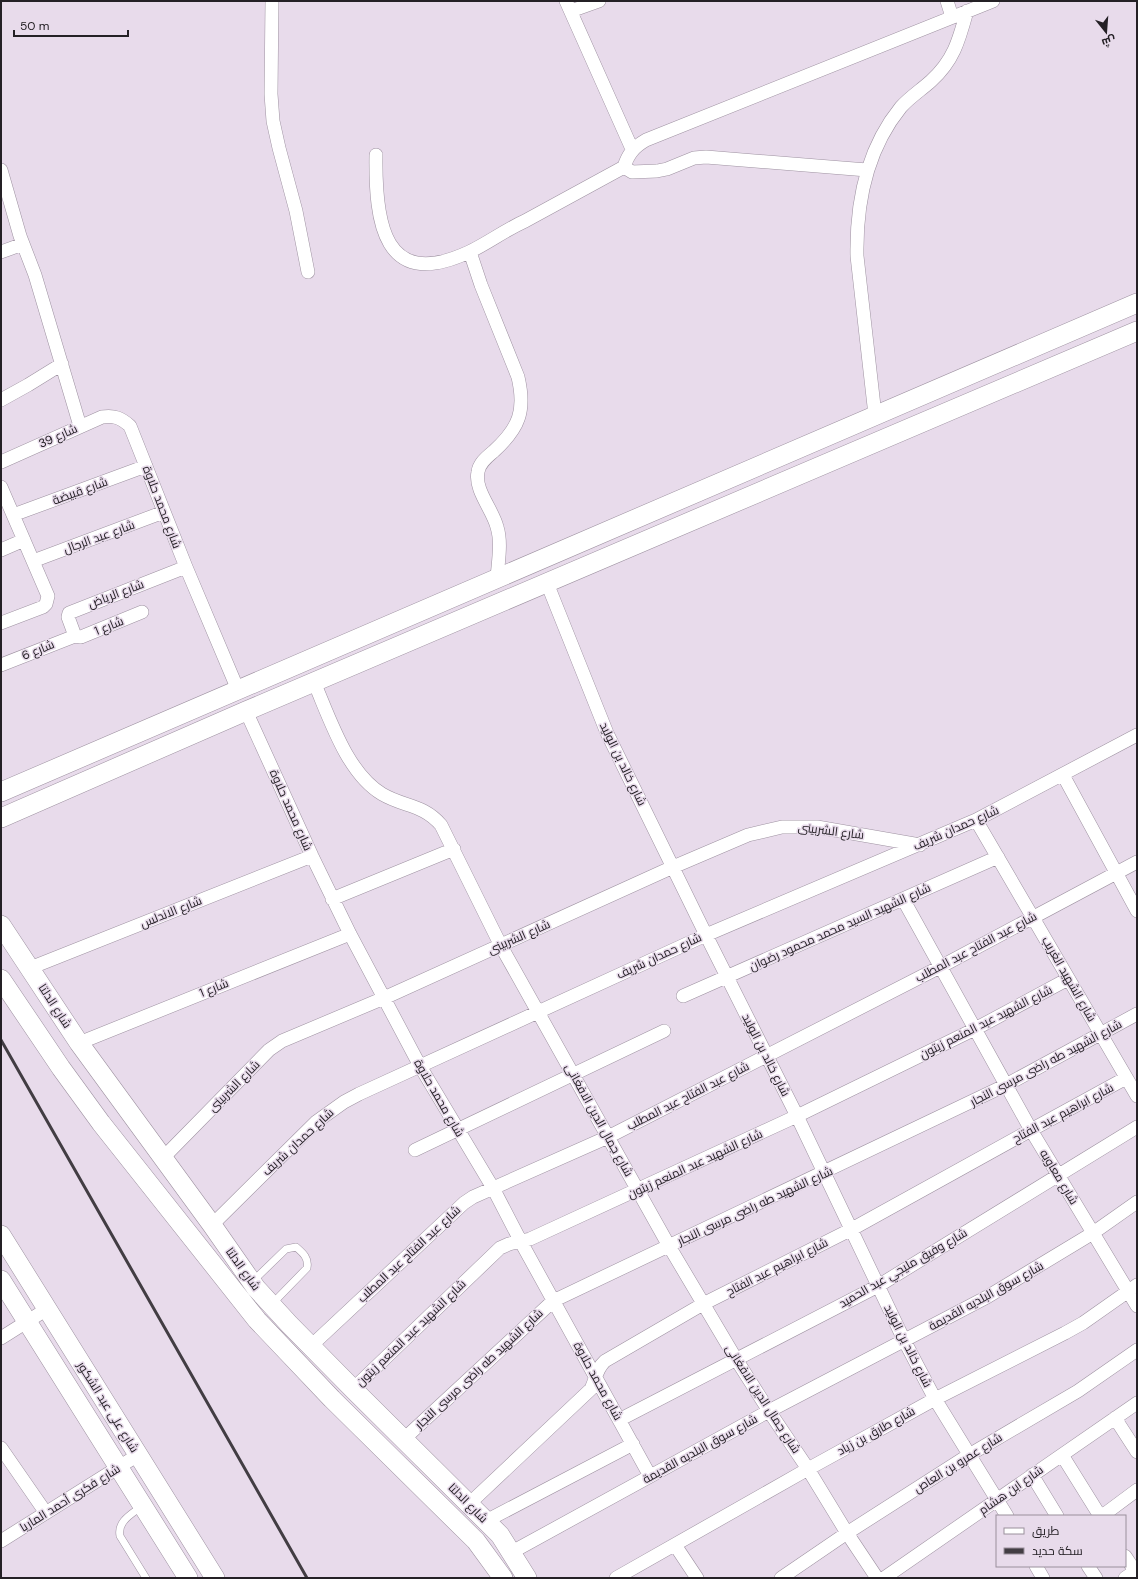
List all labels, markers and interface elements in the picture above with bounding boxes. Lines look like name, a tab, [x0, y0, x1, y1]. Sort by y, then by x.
scale bar	[14, 12, 128, 38]
north arrow	[1086, 12, 1126, 52]
text: 50 m	[20, 18, 49, 34]
text: ش	[1100, 33, 1118, 50]
street label: شارع 39	[36, 420, 80, 452]
street label: شارع محمد حلاوة	[139, 463, 185, 551]
street label: شارع قبيضة	[50, 474, 110, 508]
street label: شارع عبد الرجال	[61, 517, 137, 557]
street label: شارع الرياض	[86, 576, 146, 612]
street label: شارع 1	[92, 613, 126, 639]
street label: شارع 6	[19, 636, 57, 664]
street label: شارع خالد بن الوليد	[596, 720, 650, 808]
street label: شارع محمد حلاوة	[266, 767, 316, 853]
street label: شارع حمدان شريف	[911, 802, 1001, 854]
street label: شارع الشربينى	[797, 819, 865, 843]
street label: شارع الشهيد السيد محمد محمود رضوان	[747, 880, 933, 974]
street label: شارع الاندلس	[138, 892, 204, 932]
street label: شارع عبد الفتاح عبد المطلب	[912, 908, 1040, 986]
street label: شارع الشربينى	[485, 916, 553, 958]
street label: شارع حمدان شريف	[614, 929, 704, 983]
street label: شارع الشهيد الغريب	[1038, 933, 1100, 1025]
street label: شارع 1	[197, 975, 231, 1001]
street label: شارع الدلتا	[35, 981, 75, 1031]
street label: شارع الشهيد عبد المنعم زيتون	[917, 981, 1055, 1063]
street label: شارع خالد بن الوليد	[738, 1011, 794, 1099]
street label: شارع الشهيد طه راضى مرسى النجار	[966, 1016, 1125, 1110]
street label: شارع محمد حلاوة	[410, 1056, 468, 1140]
street label: شارع الشربينى	[205, 1057, 263, 1115]
street label: شارع عبد الفتاح عبد المطلب	[624, 1058, 752, 1134]
street label: شارع جمال الدين الافغانى	[561, 1061, 637, 1179]
street label: شارع ابراهيم عبد الفتاح	[1010, 1080, 1116, 1146]
street label: شارع حمدان شريف	[259, 1105, 337, 1179]
street label: شارع الشهيد عبد المنعم زيتون	[625, 1126, 765, 1202]
street label: شارع معاويه	[1036, 1146, 1082, 1208]
street label: شارع الشهيد طه راضى مرسى النجار	[674, 1163, 835, 1250]
street label: شارع عبد الفتاح عبد المطلب	[354, 1202, 464, 1306]
street label: شارع وفيق مليجي عبد الحميد	[836, 1225, 971, 1313]
street label: شارع ابراهيم عبد الفتاح	[723, 1234, 831, 1300]
street label: شارع الدلتا	[222, 1244, 264, 1294]
street label: شارع سوق البلديه القديمة	[926, 1258, 1046, 1334]
street label: شارع الشهيد عبد المنعم زيتون	[352, 1276, 470, 1390]
street label: شارع خالد بن الوليد	[880, 1302, 936, 1390]
street label: شارع الشهيد طه راضى مرسى النجار	[411, 1305, 547, 1433]
street label: شارع محمد حلاوة	[570, 1339, 626, 1423]
street label: شارع جمال الدين الافغانى	[722, 1341, 804, 1457]
street label: شارع على عبد الشكور	[73, 1358, 142, 1456]
street label: شارع طارق بن زياد	[834, 1403, 918, 1459]
street label: شارع سوق البلديه القديمة	[640, 1411, 760, 1487]
street label: شارع عمرو بن العاص	[911, 1429, 1005, 1497]
street label: شارع فكرى أحمد الماريا	[17, 1460, 123, 1535]
street label: شارع ابن هشام	[976, 1462, 1047, 1518]
street label: شارع الدلتا	[445, 1480, 491, 1526]
legend	[996, 1515, 1126, 1567]
text: طريق	[1032, 1523, 1060, 1539]
text: سكة حديد	[1032, 1543, 1083, 1559]

